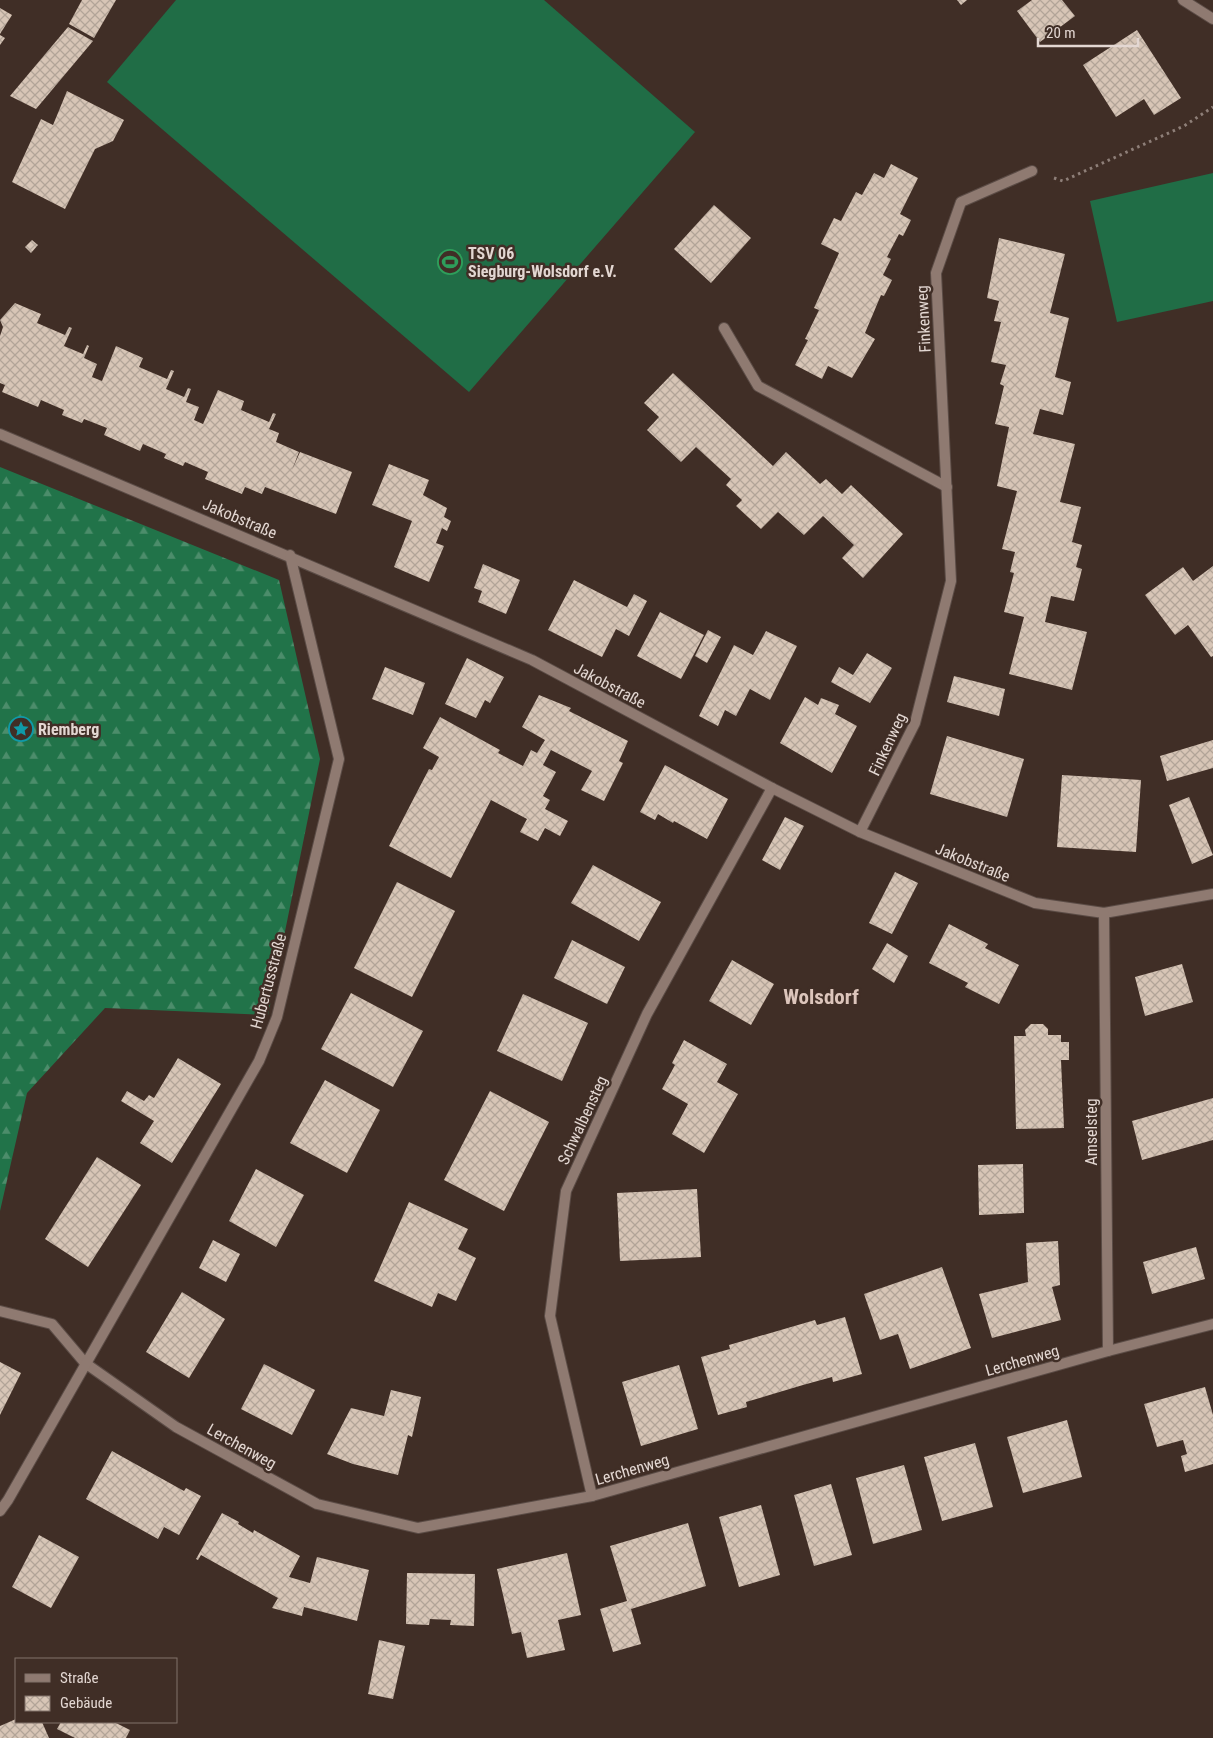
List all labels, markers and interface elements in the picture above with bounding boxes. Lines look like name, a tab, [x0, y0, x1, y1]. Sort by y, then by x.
scale bar	[1038, 15, 1138, 47]
text: 20 m	[1046, 24, 1076, 42]
place label: TSV 06 Siegburg-Wolsdorf e.V.	[468, 244, 617, 281]
sports icon: TSV 06 Siegburg-Wolsdorf e.V.	[437, 249, 463, 275]
street label: Finkenweg	[912, 285, 935, 353]
street label: Jakobstraße	[200, 494, 280, 543]
street label: Jakobstraße	[571, 659, 649, 712]
street label: Finkenweg	[865, 710, 910, 779]
place icon: Riemberg	[8, 716, 34, 742]
place label: Riemberg	[38, 720, 99, 739]
street label: Jakobstraße	[933, 839, 1013, 886]
street label: Hubertusstraße	[247, 931, 290, 1031]
district label: Wolsdorf	[783, 985, 859, 1009]
street label: Schwalbensteg	[554, 1073, 611, 1168]
street label: Amselsteg	[1082, 1098, 1101, 1166]
street label: Lerchenweg	[983, 1341, 1061, 1380]
street label: Lerchenweg	[204, 1420, 280, 1473]
street label: Lerchenweg	[593, 1450, 671, 1489]
legend	[15, 1658, 178, 1723]
text: Straße	[60, 1669, 99, 1687]
text: Gebäude	[60, 1694, 112, 1712]

